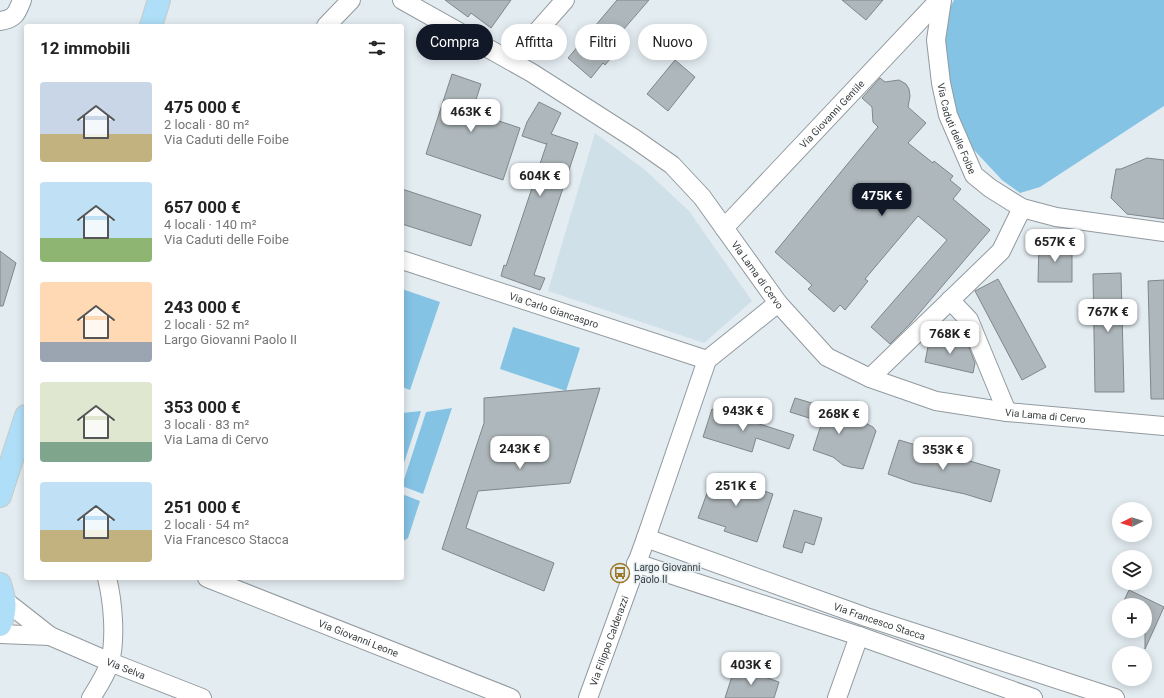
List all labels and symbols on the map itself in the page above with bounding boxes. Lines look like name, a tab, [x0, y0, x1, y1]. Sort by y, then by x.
street label: Via Giovanni Gentile	[798, 78, 867, 150]
street label: Via Caduti delle Foibe	[935, 82, 978, 176]
pin: 463K €	[438, 99, 504, 133]
pin: 604K €	[507, 163, 573, 197]
pin: 475K €	[849, 183, 915, 217]
pin: 657K €	[1022, 229, 1088, 263]
street label: Via Lama di Cervo	[729, 239, 786, 311]
street label: Via Carlo Giancaspro	[508, 291, 600, 330]
pin: 767K €	[1075, 299, 1141, 333]
pin: 768K €	[917, 321, 983, 355]
pin: 943K €	[710, 398, 776, 432]
pin: 268K €	[806, 401, 872, 435]
street label: Via Lama di Cervo	[1005, 407, 1086, 425]
pin: 243K €	[487, 436, 553, 470]
pin: 353K €	[910, 437, 976, 471]
pin: 251K €	[703, 473, 769, 507]
north arrow	[1112, 502, 1152, 542]
bus stop icon: Largo Giovanni Paolo II	[609, 562, 631, 584]
place label: Largo Giovanni Paolo II	[634, 562, 700, 585]
street label: Via Filippo Calderazzi	[588, 594, 631, 688]
street label: Via Francesco Stacca	[832, 601, 927, 642]
street label: Via Giovanni Leone	[317, 618, 400, 659]
pin: 403K €	[718, 652, 784, 686]
street label: Via Selva	[105, 656, 147, 681]

